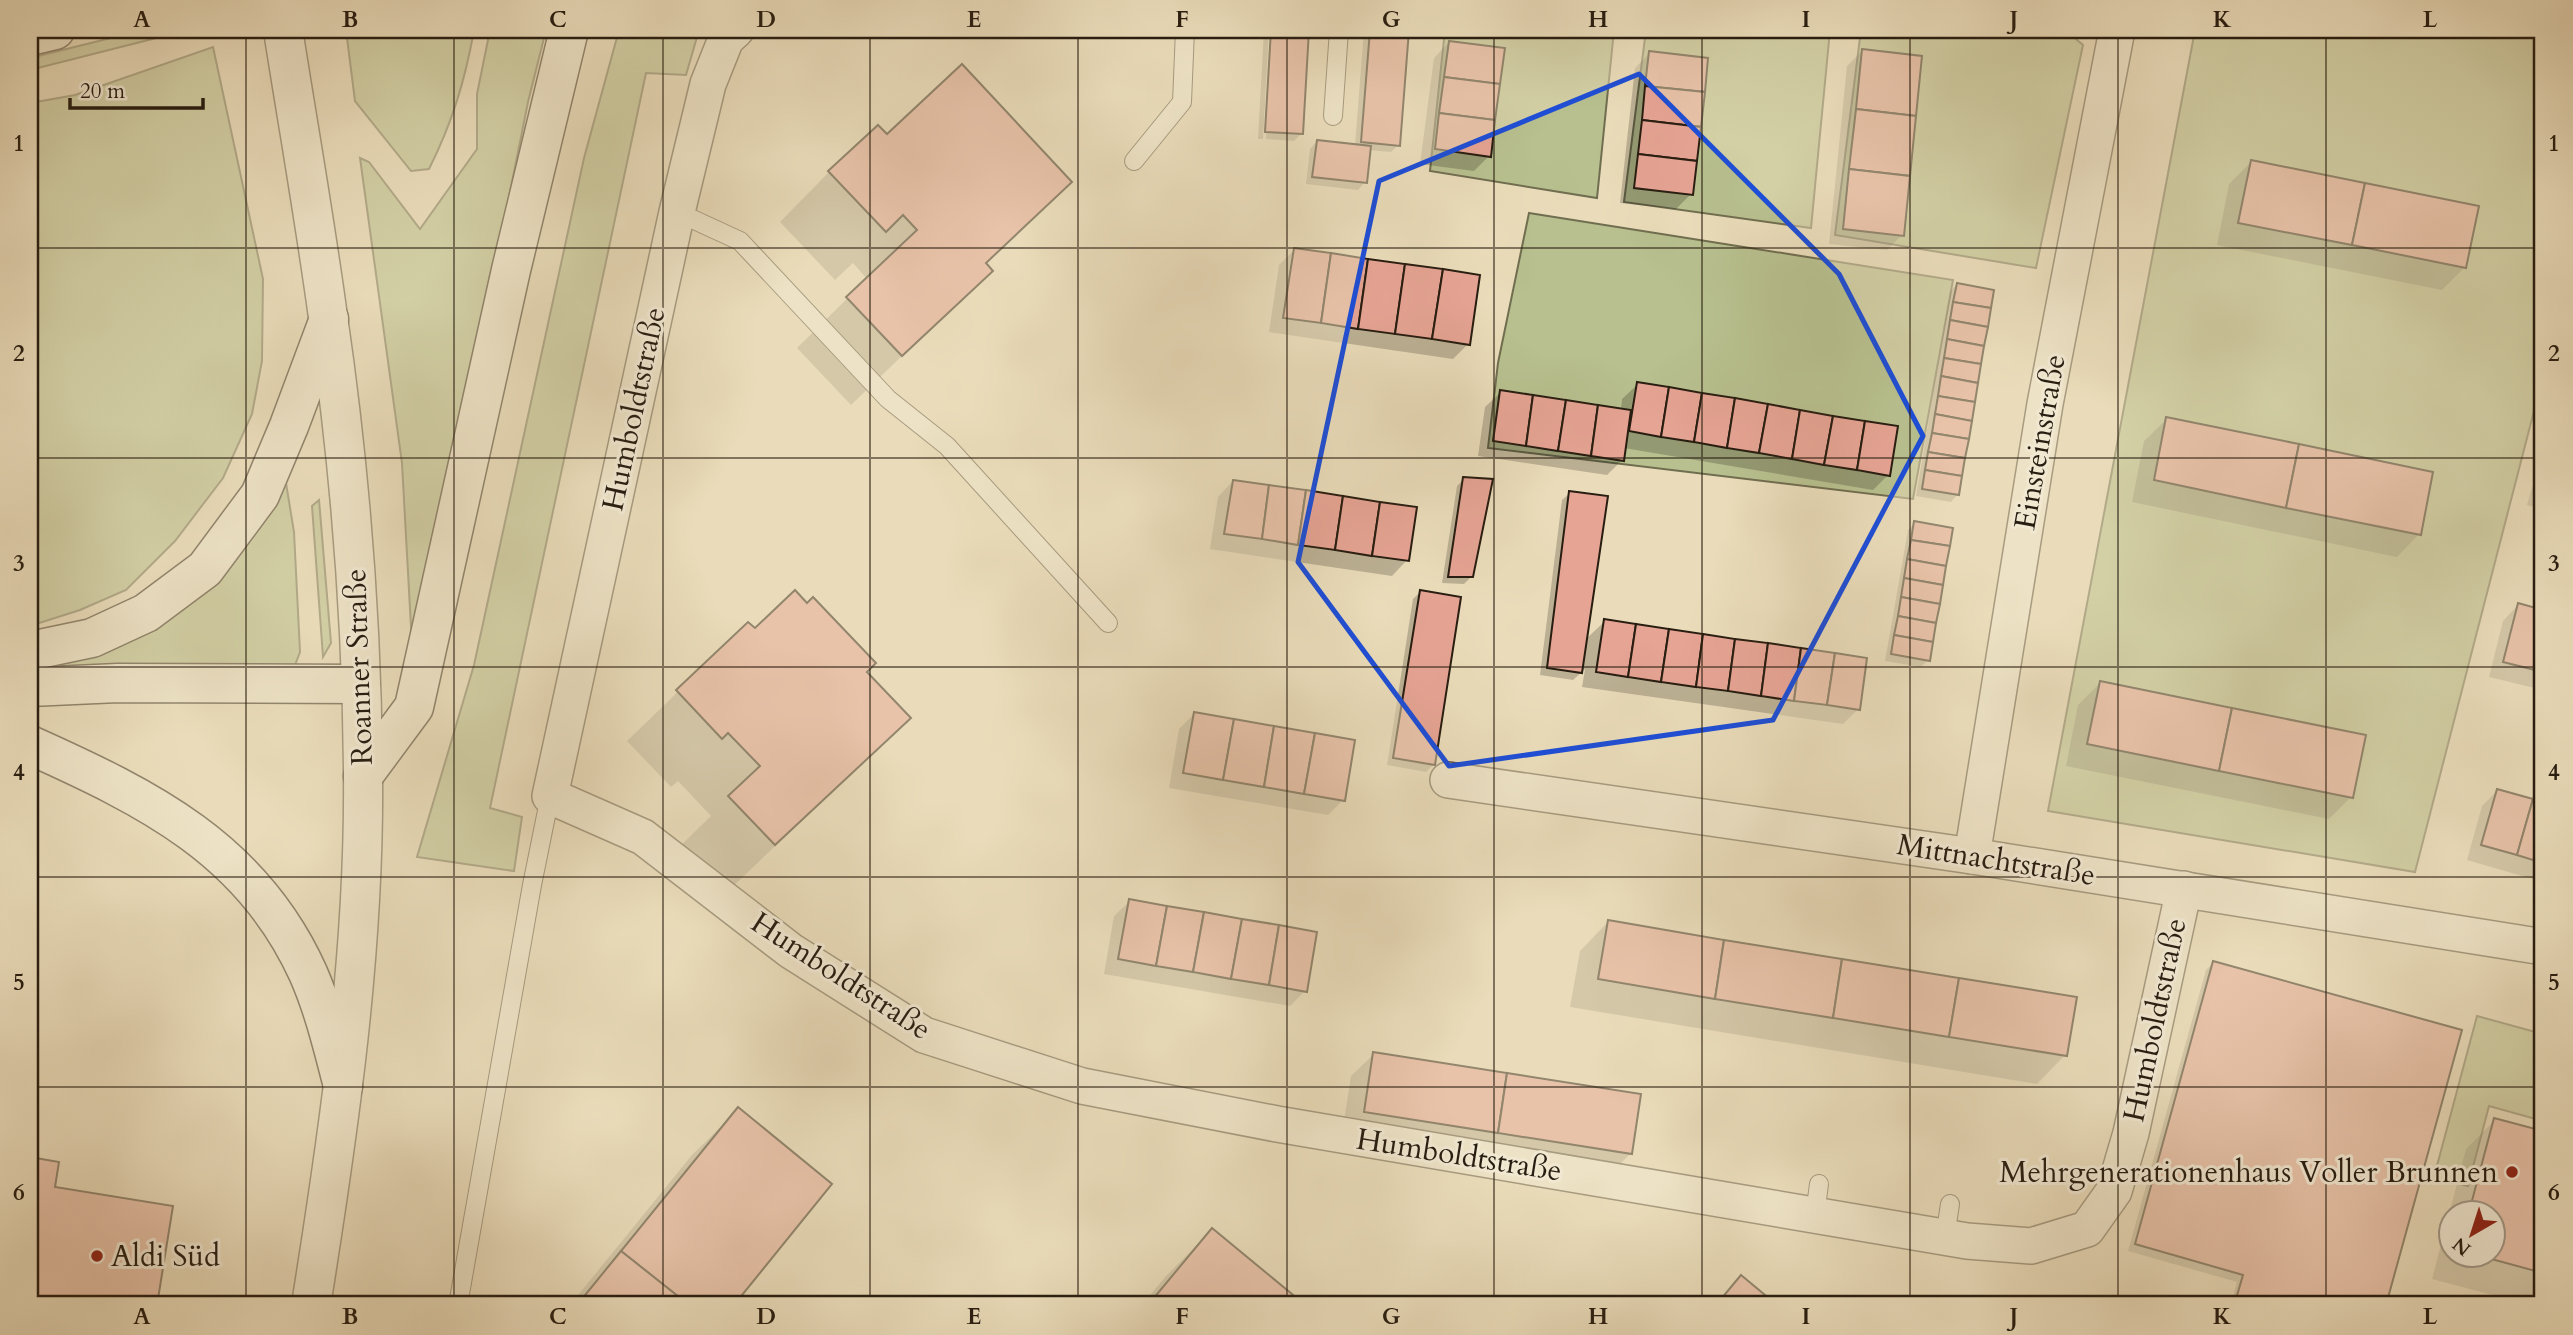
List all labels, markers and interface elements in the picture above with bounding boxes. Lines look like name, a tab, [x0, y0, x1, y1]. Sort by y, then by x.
text: A	[133, 4, 151, 35]
text: B	[342, 4, 358, 35]
text: C	[549, 4, 567, 35]
text: D	[756, 4, 776, 35]
text: E	[967, 4, 981, 35]
text: F	[1175, 4, 1189, 35]
text: G	[1382, 4, 1401, 35]
text: H	[1588, 4, 1608, 35]
text: I	[1802, 4, 1810, 35]
text: J	[2007, 4, 2018, 35]
text: K	[2213, 4, 2232, 35]
text: L	[2423, 4, 2438, 35]
scale bar	[70, 66, 203, 110]
text: 20 m	[80, 77, 125, 106]
text: 1	[13, 128, 25, 159]
text: 1	[2548, 128, 2560, 159]
street label: Humboldtstraße	[592, 303, 676, 515]
text: 2	[13, 338, 25, 369]
text: 2	[2548, 338, 2560, 369]
street label: Einsteinstraße	[2004, 351, 2076, 533]
text: 3	[13, 548, 25, 579]
text: 3	[2548, 548, 2560, 579]
street label: Roanner Straße	[335, 568, 383, 766]
text: 4	[13, 757, 25, 788]
text: 4	[2548, 757, 2560, 788]
street label: Mittnachtstraße	[1894, 824, 2098, 896]
street label: Humboldtstraße	[743, 902, 939, 1050]
street label: Humboldtstraße	[2113, 914, 2197, 1126]
text: 5	[13, 967, 25, 998]
text: 5	[2548, 967, 2560, 998]
street label: Humboldtstraße	[1353, 1119, 1565, 1191]
place label: Mehrgenerationenhaus Voller Brunnen	[1999, 1152, 2498, 1193]
marker: Mehrgenerationenhaus Voller Brunnen	[2504, 1164, 2520, 1180]
text: 6	[13, 1177, 25, 1208]
text: 6	[2548, 1177, 2560, 1208]
north arrow	[2436, 1198, 2506, 1268]
text: N	[2447, 1231, 2477, 1262]
place label: Aldi Süd	[111, 1236, 220, 1277]
marker: Aldi Süd	[89, 1248, 105, 1264]
text: A	[133, 1301, 151, 1332]
text: B	[342, 1301, 358, 1332]
text: C	[549, 1301, 567, 1332]
text: D	[756, 1301, 776, 1332]
text: E	[967, 1301, 981, 1332]
text: F	[1175, 1301, 1189, 1332]
text: G	[1382, 1301, 1401, 1332]
text: H	[1588, 1301, 1608, 1332]
text: I	[1802, 1301, 1810, 1332]
text: J	[2007, 1301, 2018, 1332]
text: K	[2213, 1301, 2232, 1332]
text: L	[2423, 1301, 2438, 1332]

